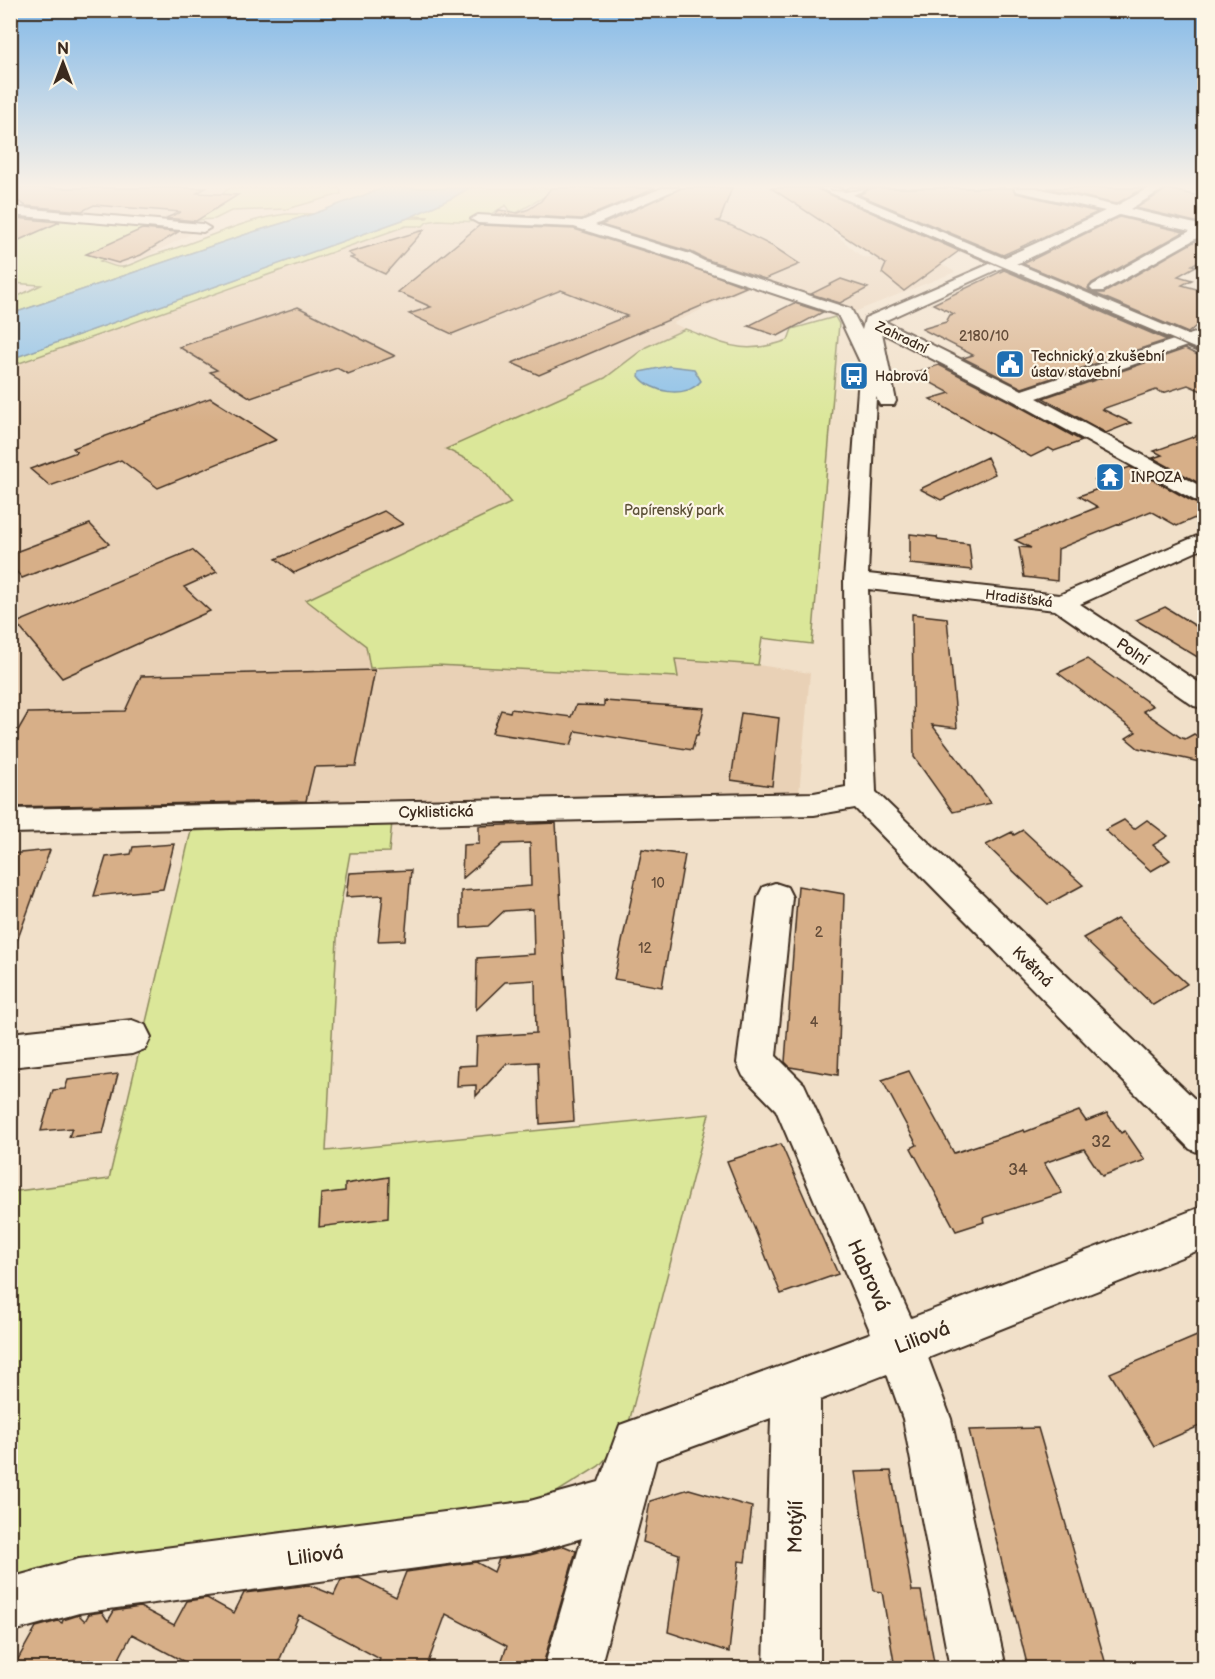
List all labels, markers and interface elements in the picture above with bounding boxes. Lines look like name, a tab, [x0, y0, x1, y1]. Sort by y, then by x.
north arrow	[33, 33, 93, 93]
text: N	[57, 40, 69, 59]
street label: Zahradní	[872, 317, 931, 358]
house number: 2180/10	[959, 328, 1009, 345]
public building icon: Technický a zkušební ústav stavební	[994, 348, 1026, 380]
place label: Technický a zkušební ústav stavební	[1031, 348, 1165, 381]
bus stop icon: Habrová	[838, 360, 870, 392]
place label: Habrová	[875, 368, 928, 385]
temple icon: INPOZA	[1094, 461, 1126, 493]
place label: INPOZA	[1131, 469, 1182, 486]
park label: Papírenský park	[624, 502, 724, 519]
street label: Hradišťská	[984, 586, 1054, 611]
street label: Polní	[1112, 635, 1152, 670]
street label: Cyklistická	[398, 802, 474, 823]
house number: 10	[651, 875, 665, 892]
house number: 2	[815, 924, 824, 941]
house number: 12	[638, 940, 653, 957]
street label: Květná	[1008, 943, 1056, 991]
house number: 4	[810, 1014, 819, 1031]
house number: 32	[1091, 1133, 1111, 1152]
house number: 34	[1008, 1161, 1028, 1180]
street label: Habrová	[842, 1236, 894, 1315]
street label: Liliová	[891, 1316, 953, 1359]
street label: Motýlí	[784, 1500, 808, 1554]
street label: Liliová	[285, 1541, 345, 1571]

